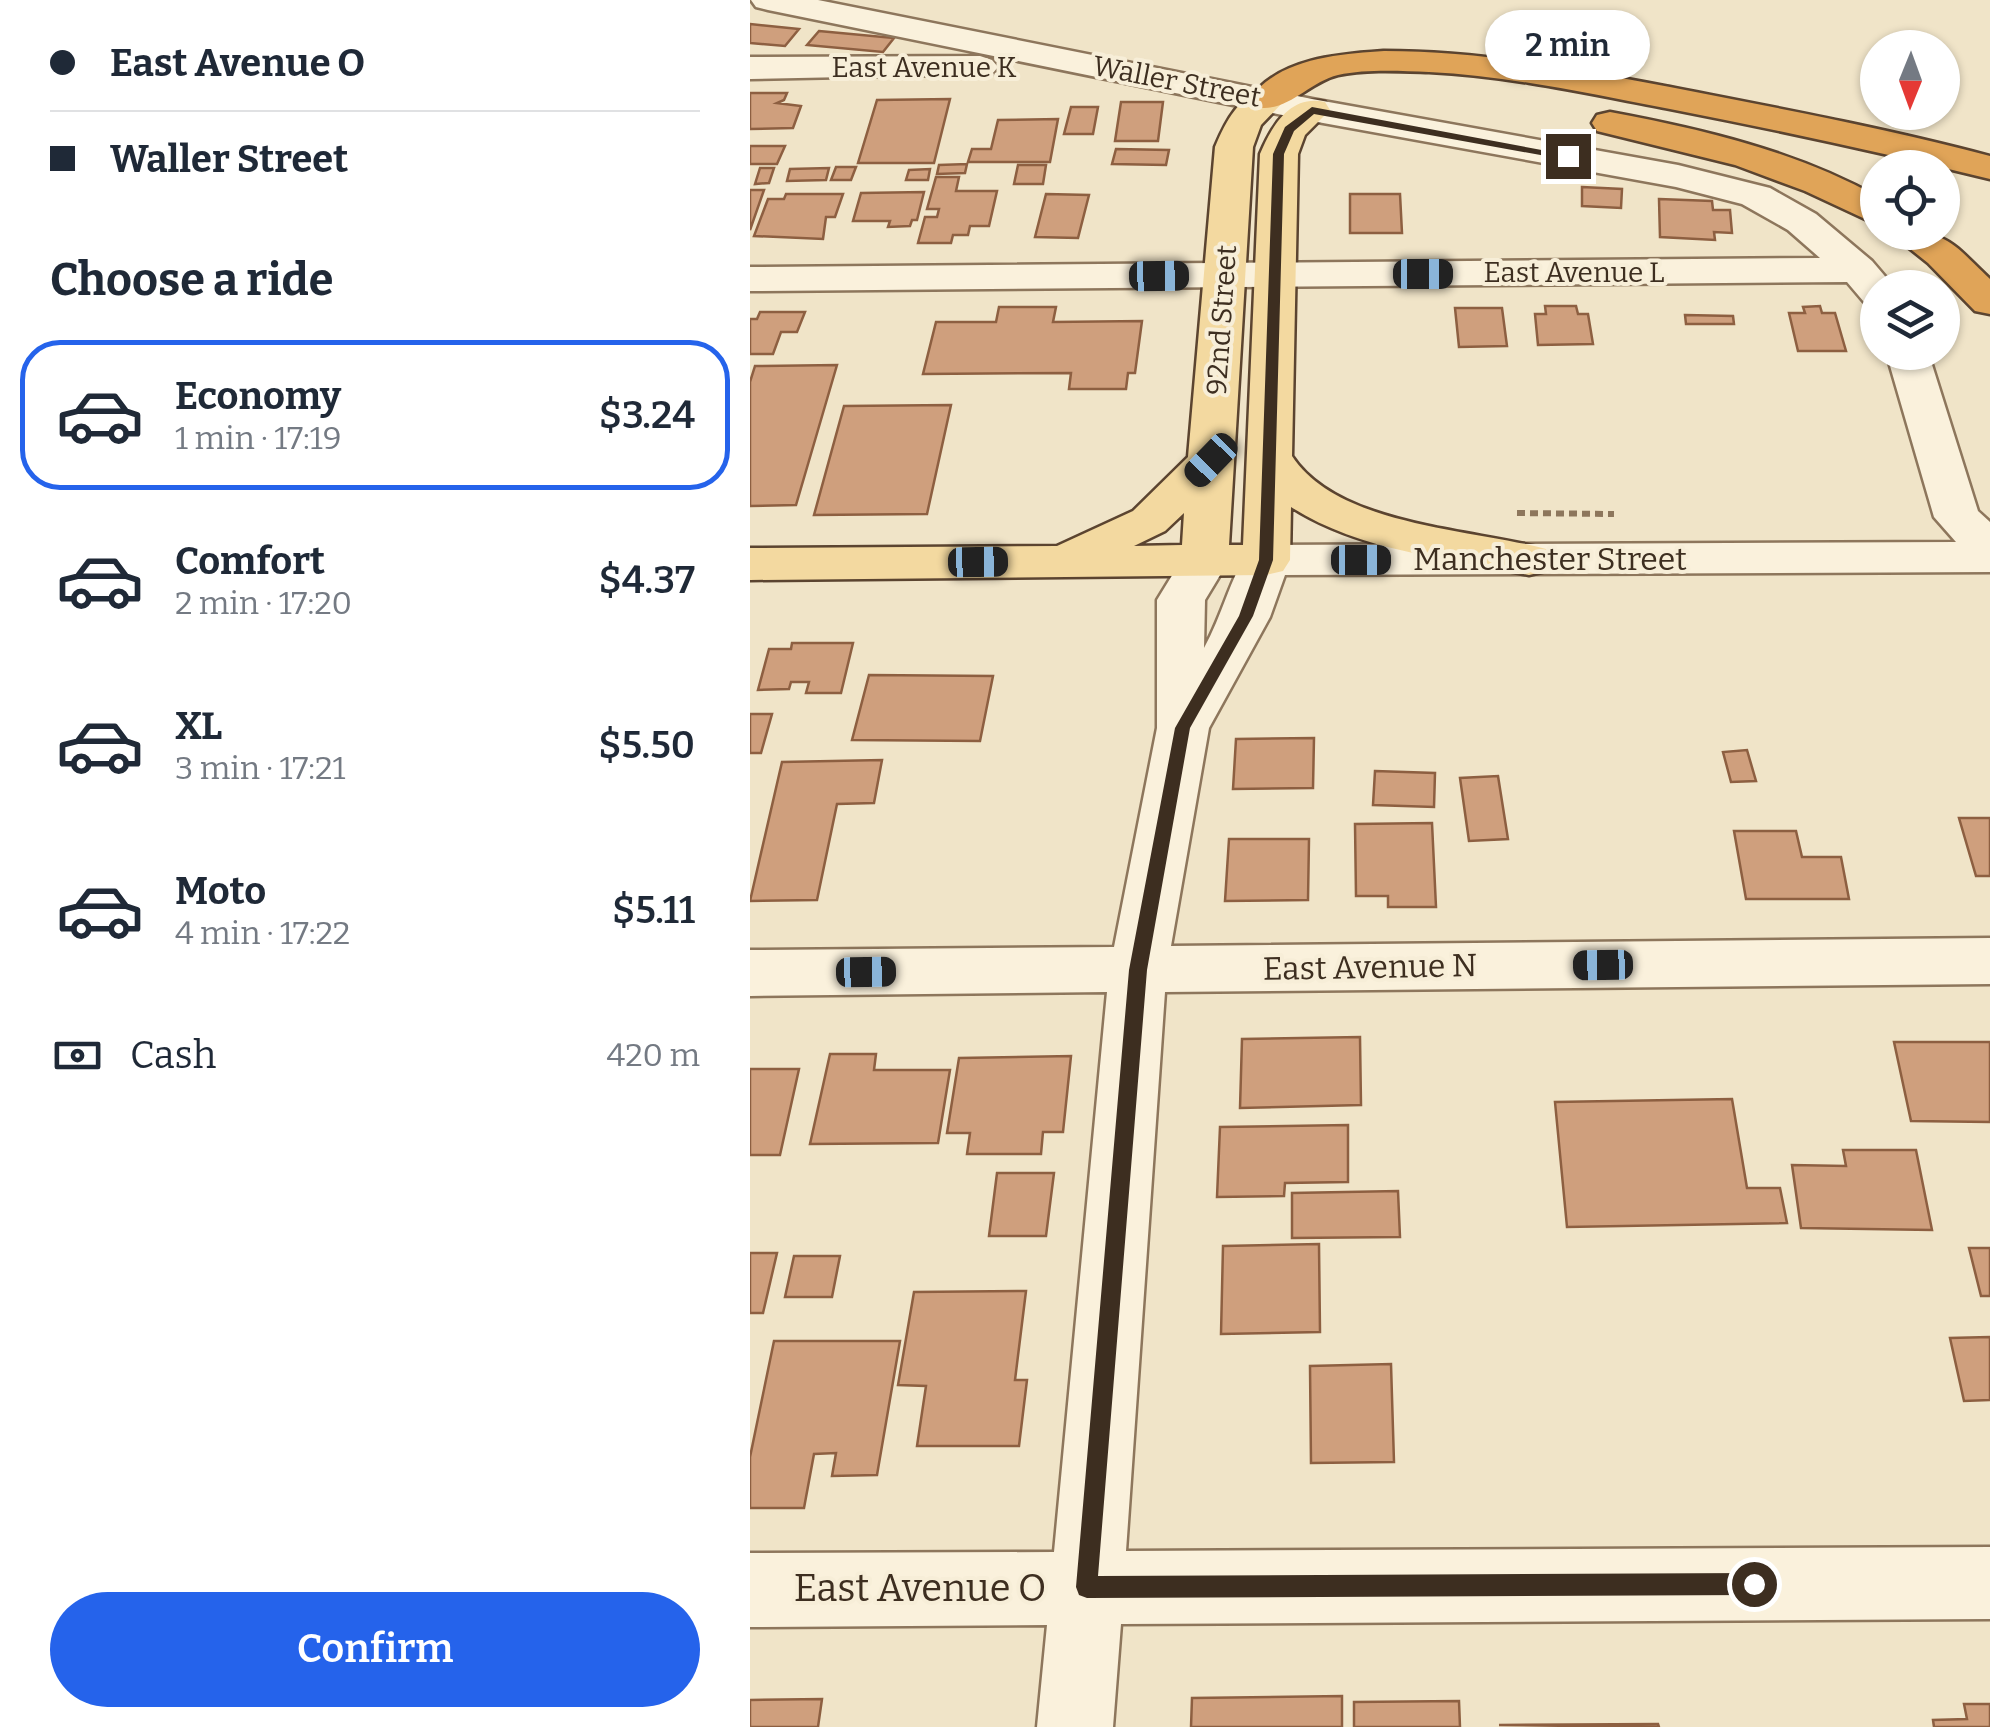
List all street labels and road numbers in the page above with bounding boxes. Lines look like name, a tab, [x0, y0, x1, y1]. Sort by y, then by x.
street label: Waller Street	[1090, 49, 1264, 114]
street label: East Avenue K	[831, 51, 1017, 84]
street label: 92nd Street	[1200, 244, 1243, 396]
street label: East Avenue L	[1484, 256, 1664, 289]
street label: Manchester Street	[1413, 540, 1687, 578]
street label: East Avenue N	[1263, 946, 1477, 988]
street label: East Avenue O	[794, 1565, 1046, 1611]

